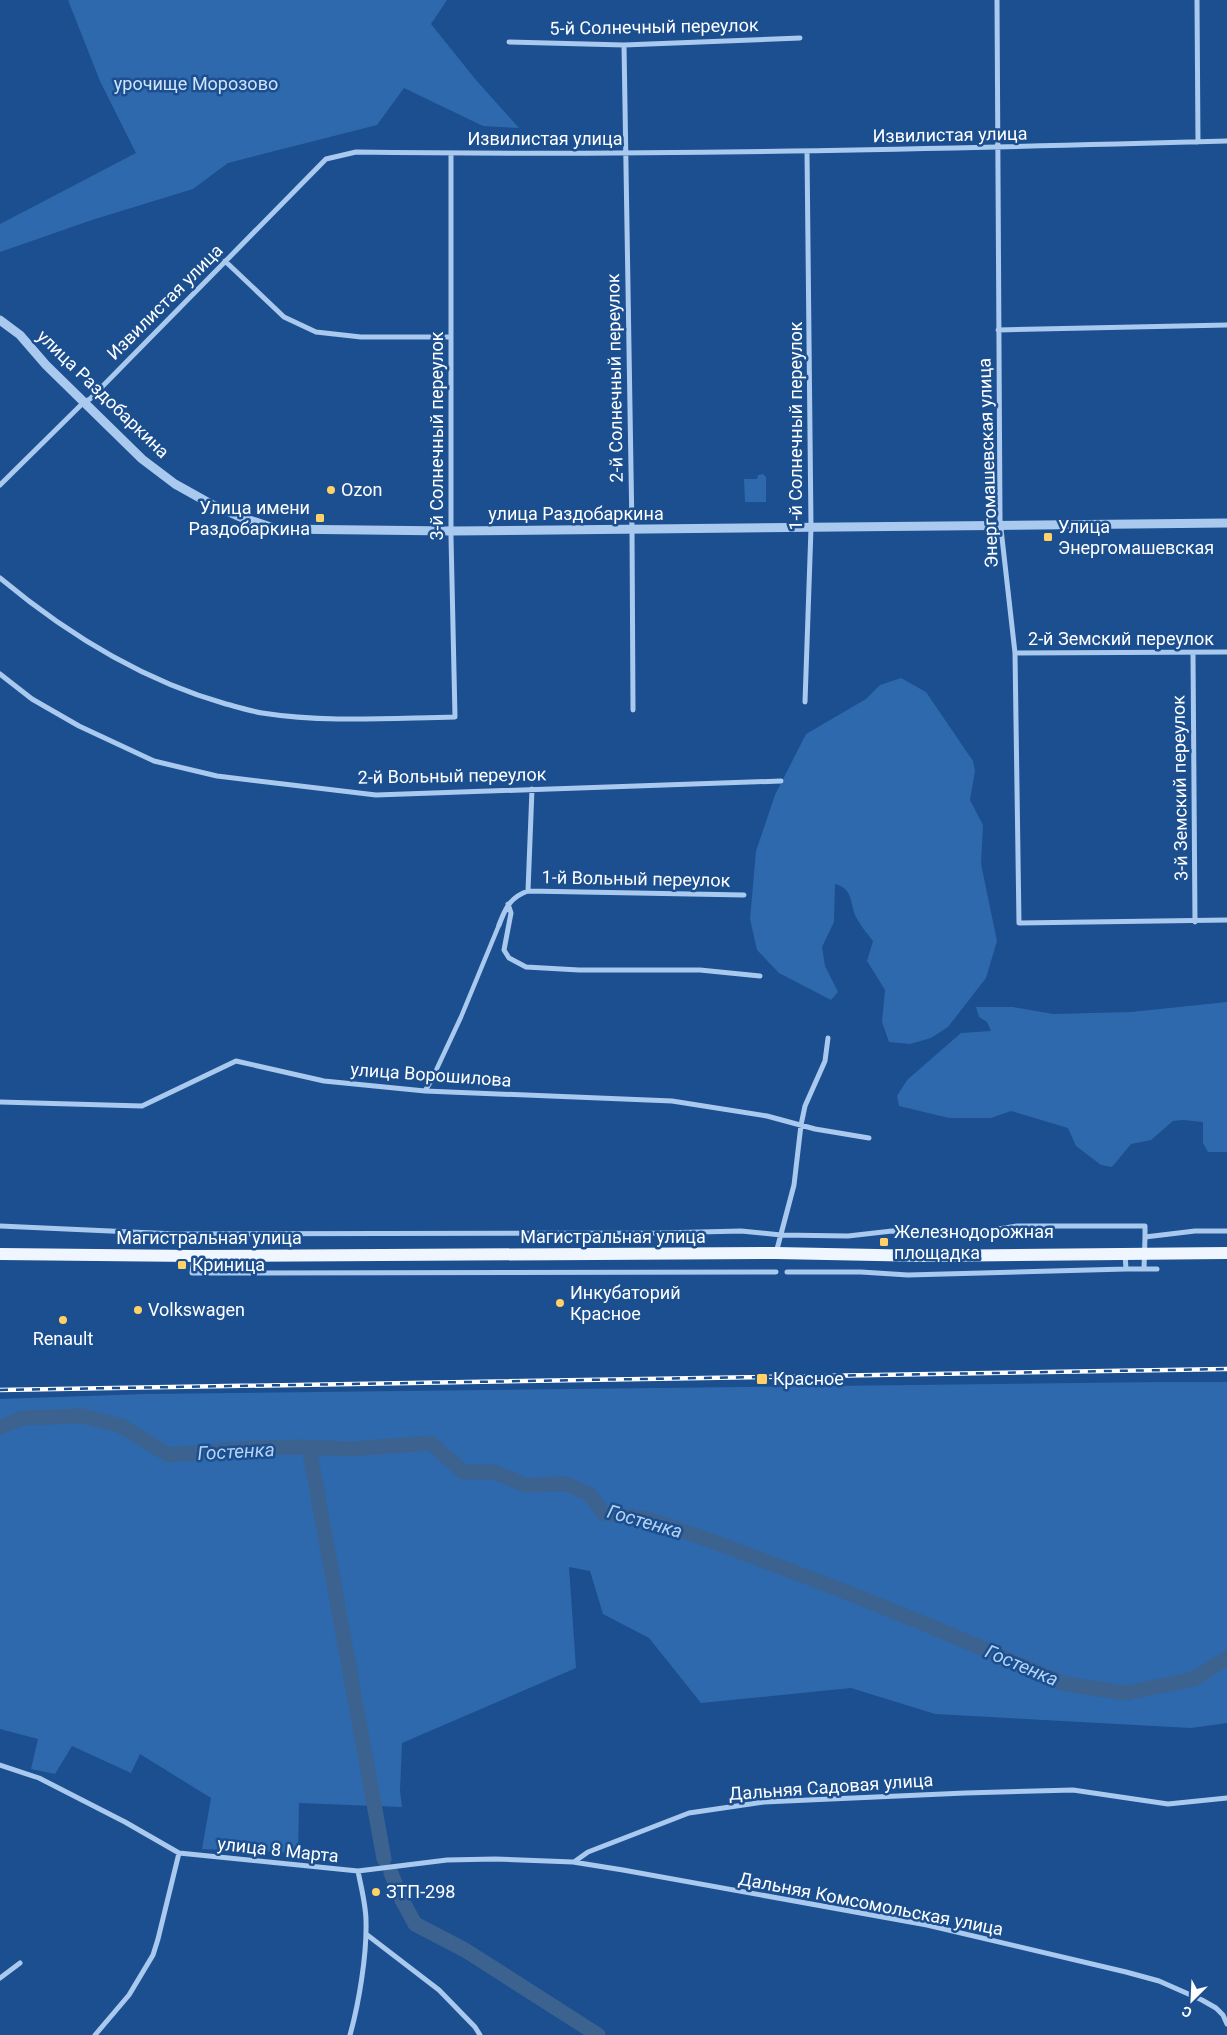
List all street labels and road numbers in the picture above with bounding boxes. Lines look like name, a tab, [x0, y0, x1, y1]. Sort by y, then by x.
street label: 5-й Солнечный переулок	[549, 14, 759, 39]
street label: Извилистая улица	[872, 123, 1028, 146]
street label: Извилистая улица	[468, 128, 622, 149]
street label: Извилистая улица	[102, 239, 227, 364]
street label: 2-й Солнечный переулок	[602, 273, 627, 483]
street label: 1-й Солнечный переулок	[785, 321, 806, 531]
street label: улица Раздобаркина	[33, 325, 174, 462]
street label: 3-й Солнечный переулок	[426, 331, 447, 541]
street label: Энергомашевская улица	[973, 358, 1002, 568]
street label: улица Раздобаркина	[488, 503, 664, 524]
street label: 2-й Земский переулок	[1028, 628, 1214, 649]
street label: 3-й Земский переулок	[1167, 695, 1192, 881]
street label: 2-й Вольный переулок	[357, 763, 547, 788]
street label: 1-й Вольный переулок	[541, 866, 731, 891]
street label: улица Ворошилова	[350, 1058, 512, 1091]
street label: Магистральная улица	[520, 1226, 706, 1247]
street label: Магистральная улица	[116, 1227, 302, 1248]
street label: Дальняя Садовая улица	[728, 1769, 934, 1804]
street label: улица 8 Марта	[216, 1833, 340, 1866]
street label: Дальняя Комсомольская улица	[737, 1868, 1005, 1939]

